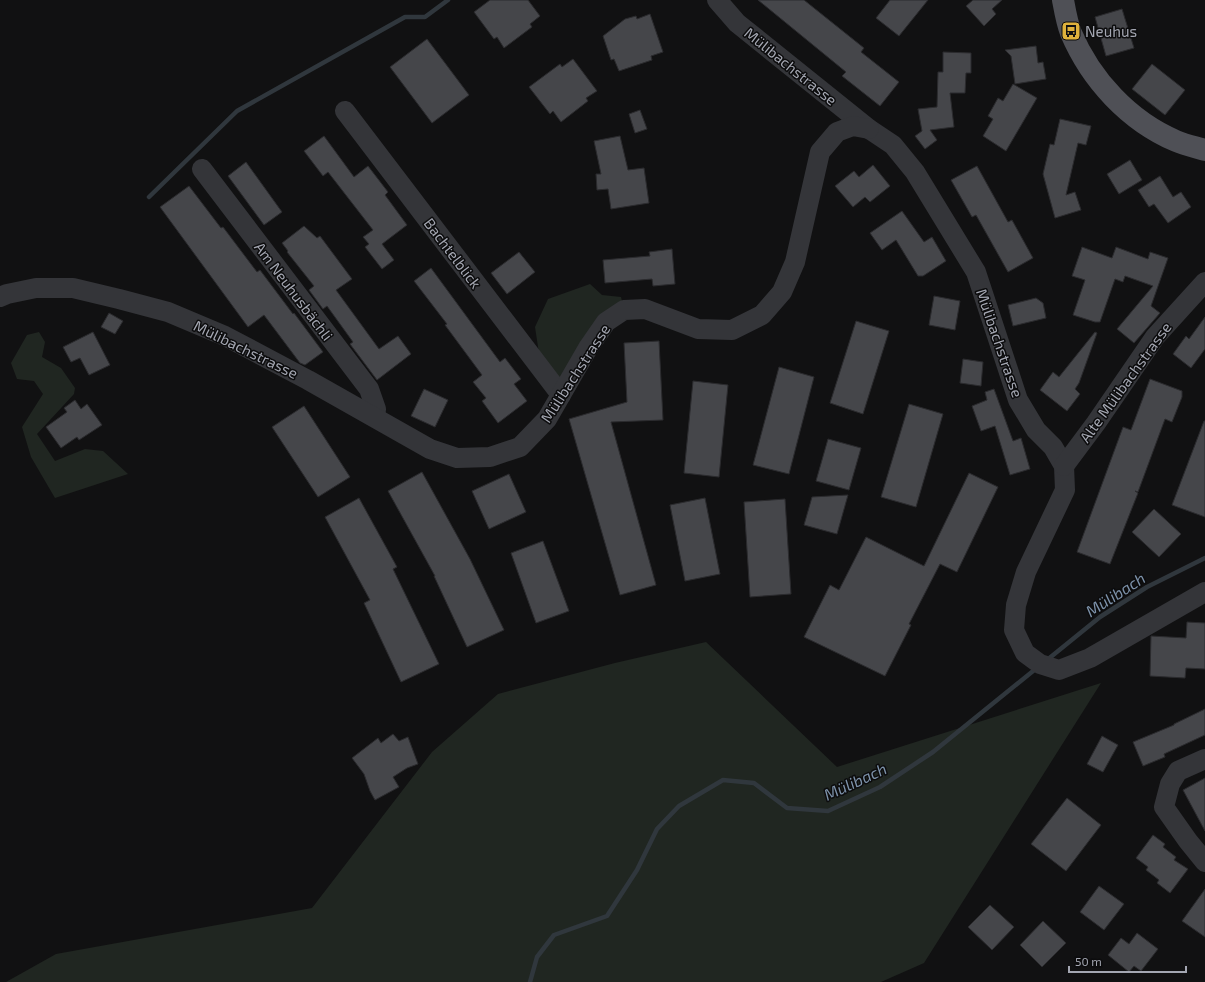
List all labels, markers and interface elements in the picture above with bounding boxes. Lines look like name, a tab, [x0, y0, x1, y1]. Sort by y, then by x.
bus stop icon: Neuhus	[1060, 20, 1082, 42]
place label: Neuhus	[1085, 22, 1137, 40]
street label: Mülibachstrasse	[741, 23, 841, 109]
street label: Bachtelblick	[421, 214, 486, 292]
street label: Am Neuhusbächli	[251, 238, 337, 344]
street label: Mülibachstrasse	[973, 286, 1027, 400]
street label: Mülibachstrasse	[191, 316, 301, 382]
street label: Alte Mülibachstrasse	[1075, 318, 1175, 446]
street label: Mülibachstrasse	[537, 320, 613, 426]
water label: Mülibach	[1082, 568, 1148, 620]
water label: Mülibach	[821, 758, 889, 804]
scale bar	[1069, 948, 1186, 974]
text: 50 m	[1075, 954, 1102, 968]

